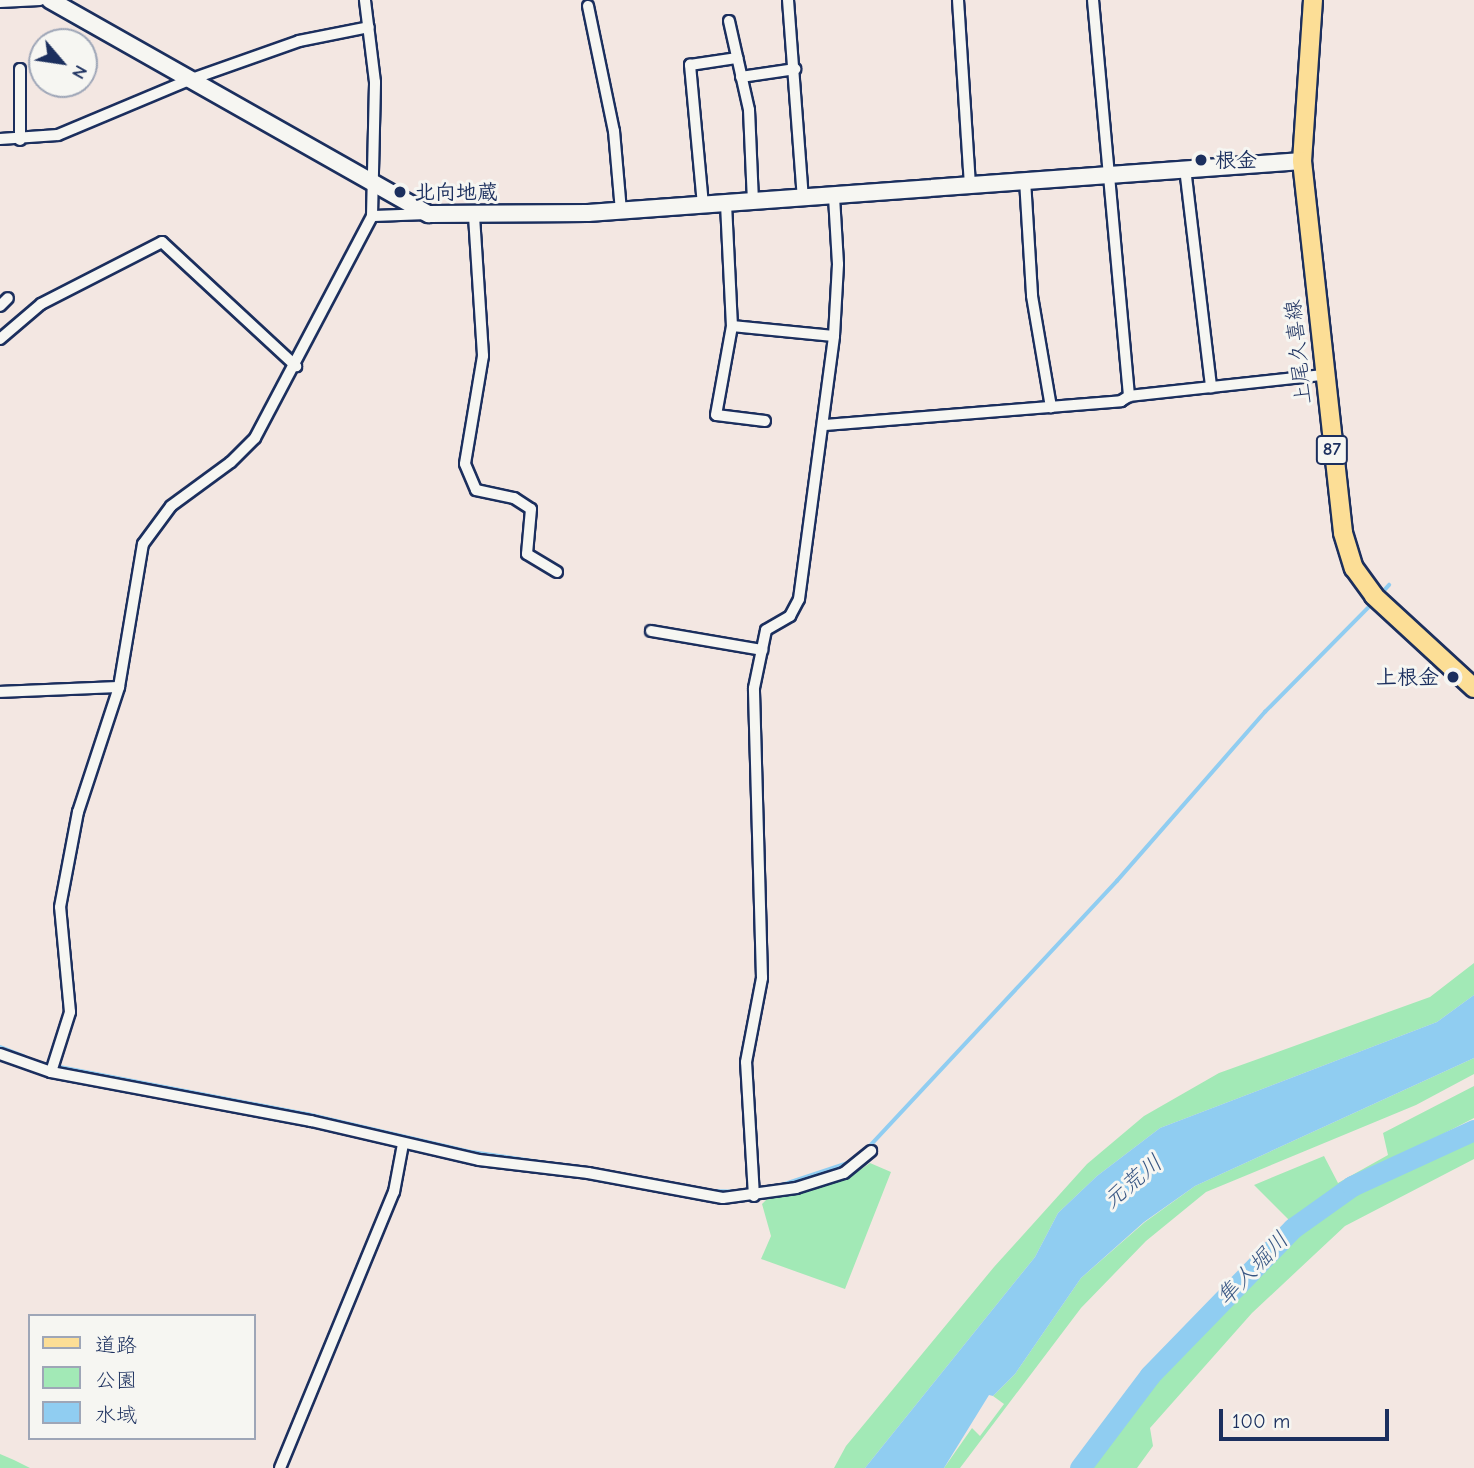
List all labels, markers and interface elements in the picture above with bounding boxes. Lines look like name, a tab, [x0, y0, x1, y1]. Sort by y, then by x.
north arrow	[28, 28, 98, 98]
text: N	[67, 61, 92, 83]
place label: 根金	[1215, 147, 1257, 173]
marker: 根金	[1193, 152, 1209, 168]
place label: 北向地蔵	[414, 179, 498, 205]
marker: 北向地蔵	[392, 184, 408, 200]
street label: 上尾久喜線	[1280, 298, 1316, 406]
road number: 87	[1314, 435, 1350, 466]
place label: 上根金	[1376, 664, 1439, 690]
marker: 上根金	[1445, 669, 1461, 685]
water label: 元荒川	[1098, 1149, 1168, 1215]
water label: 隼人堀川	[1211, 1226, 1295, 1312]
legend	[28, 1314, 256, 1440]
text: 道路	[95, 1333, 137, 1357]
text: 公園	[95, 1368, 137, 1392]
scale bar	[1222, 1394, 1392, 1438]
text: 水域	[95, 1403, 137, 1427]
text: 100 m	[1232, 1409, 1290, 1433]

